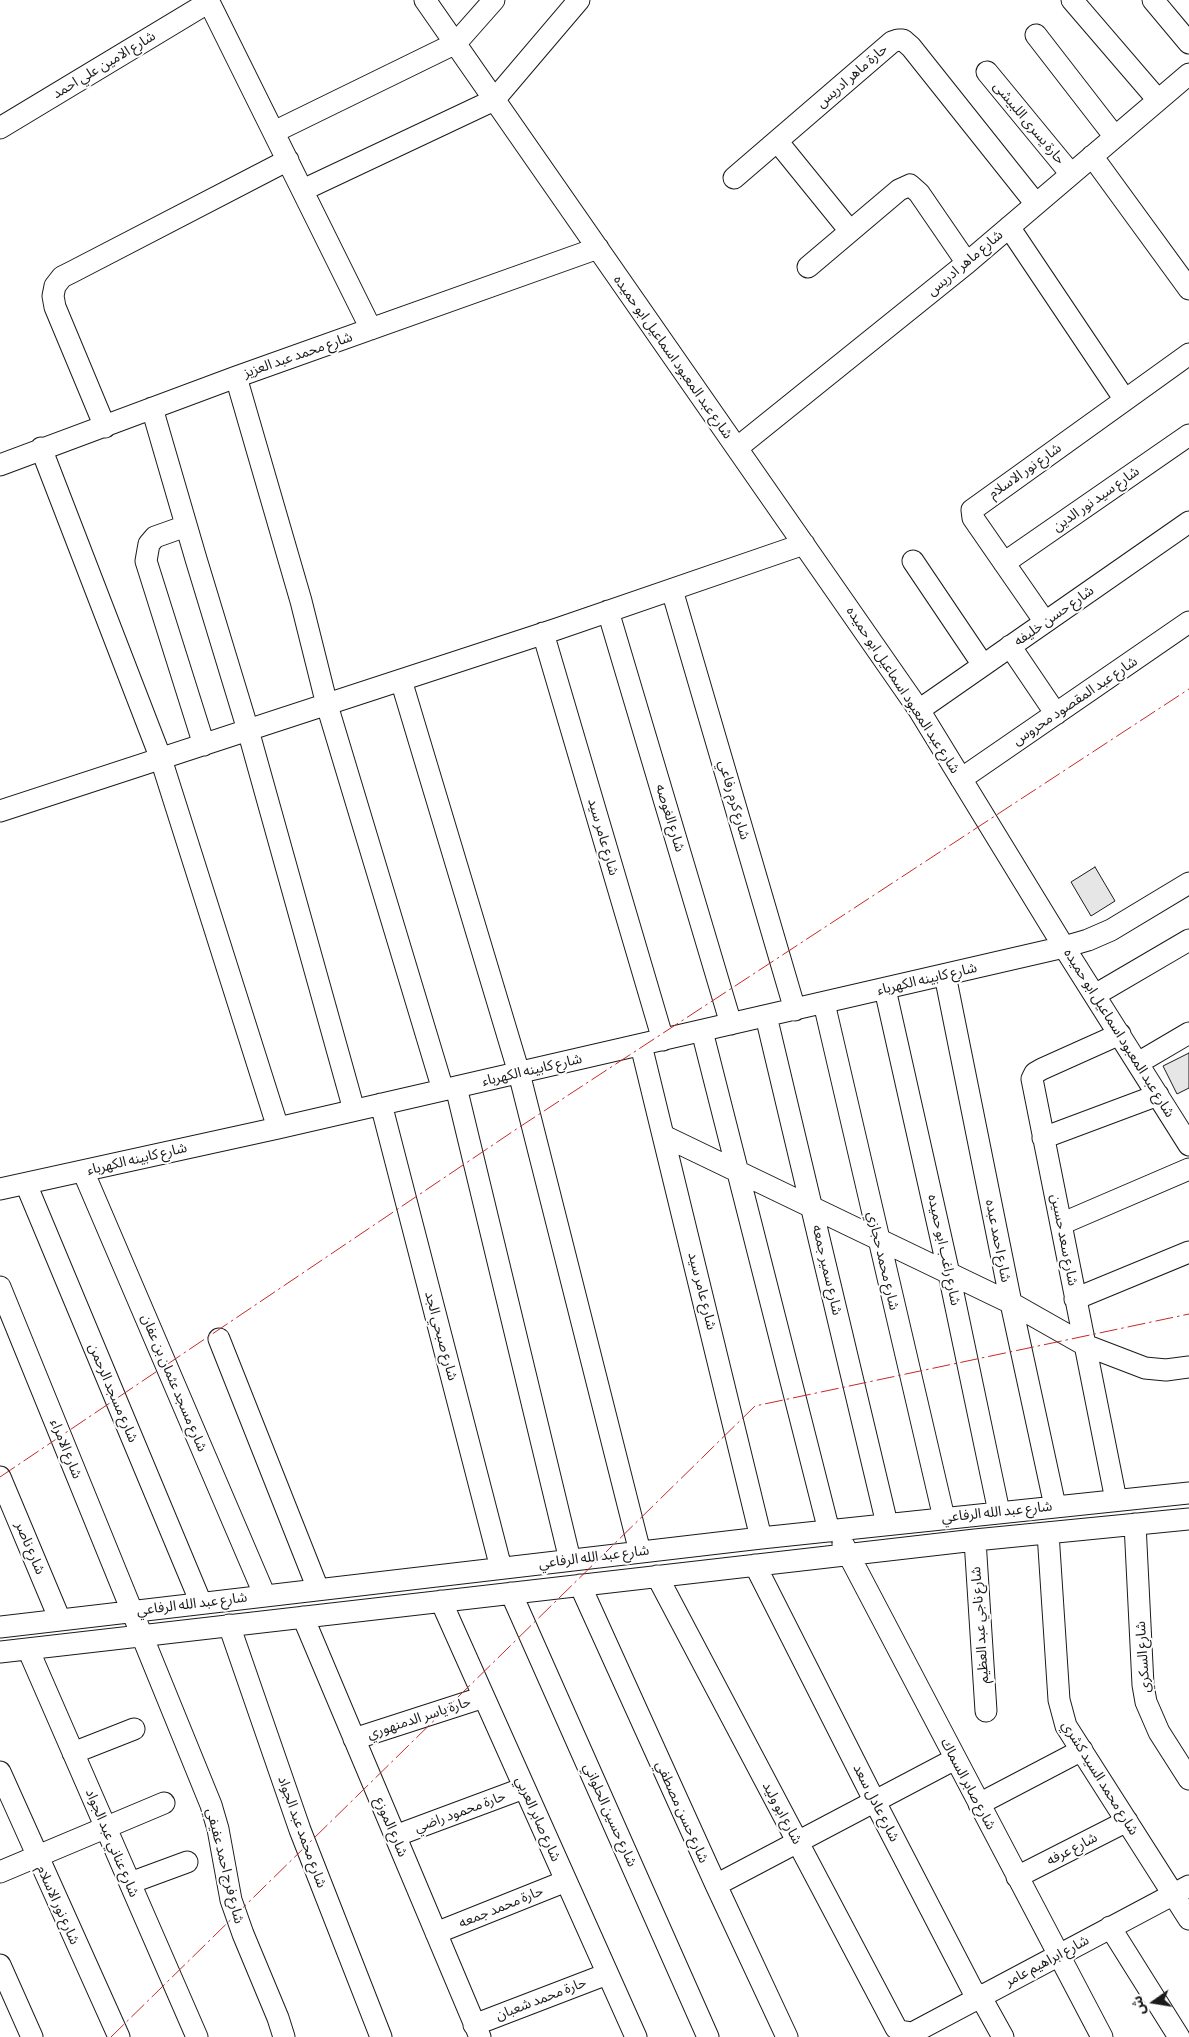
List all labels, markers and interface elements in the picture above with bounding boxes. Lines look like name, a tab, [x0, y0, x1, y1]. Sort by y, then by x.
street label: شارع الامين علي احمد	[49, 28, 159, 102]
street label: حارة ماهر ادريس	[813, 41, 891, 111]
street label: حارة يسرى اللبيشى	[990, 78, 1068, 168]
street label: شارع ماهر ادريس	[924, 226, 1006, 300]
street label: شارع عبد المعبود اسماعيل ابو حميده	[610, 272, 736, 442]
street label: شارع محمد عبد العزيز	[241, 328, 355, 382]
street label: شارع نور الاسلام	[985, 440, 1065, 502]
street label: شارع سيد نور الدين	[1049, 463, 1143, 535]
street label: شارع حسن خليفه	[1011, 582, 1097, 650]
street label: شارع عبد المعبود اسماعيل ابو حميده	[843, 603, 963, 777]
street label: شارع عبد المقصود محروس	[1009, 653, 1141, 749]
street label: شارع كرم رفاعي	[715, 758, 753, 842]
street label: شارع الغوصه	[652, 782, 688, 854]
street label: شارع عامر سيد	[584, 796, 622, 878]
street label: شارع عبد المعبود اسماعيل ابو حميده	[1060, 945, 1178, 1121]
street label: شارع كابينه الكهرباء	[875, 959, 979, 999]
street label: شارع كابينه الكهرباء	[480, 1050, 584, 1090]
street label: شارع كابينه الكهرباء	[85, 1139, 189, 1179]
street label: شارع راغب ابو حميده	[924, 1193, 964, 1307]
street label: شارع سعد حسين	[1047, 1193, 1081, 1287]
street label: شارع احمد عبده	[982, 1198, 1014, 1284]
street label: شارع محمد حجازي	[863, 1210, 903, 1312]
street label: شارع سمير جمعه	[808, 1223, 846, 1317]
street label: شارع عامر سيد	[684, 1250, 720, 1332]
street label: شارع صبحي الجد	[421, 1289, 461, 1383]
street label: شارع مسجد عثمان بن عفان	[137, 1312, 211, 1454]
street label: شارع مسجد الرحمن	[85, 1341, 141, 1445]
street label: شارع الامراء	[46, 1417, 86, 1481]
street label: شارع عبد الله الرفاعي	[941, 1498, 1053, 1526]
street label: شارع ناصر	[11, 1519, 49, 1577]
street label: شارع عبد الله الرفاعي	[538, 1542, 650, 1572]
street label: شارع ناجي عبد العظيم	[968, 1566, 992, 1684]
street label: شارع عبد الله الرفاعي	[136, 1589, 248, 1619]
street label: شارع السكري	[1132, 1621, 1154, 1693]
street label: حارة ياسر الدمنهوري	[365, 1693, 473, 1743]
street label: شارع محمد السيد كشري	[1058, 1718, 1142, 1838]
street label: شارع صابر السماك	[937, 1735, 999, 1833]
street label: شارع حسن مصطفي	[652, 1758, 712, 1866]
street label: شارع حسين الحلواني	[580, 1761, 640, 1869]
street label: شارع عادل سعد	[849, 1761, 903, 1845]
street label: شارع محمد عبد الجواد	[274, 1774, 330, 1890]
street label: شارع صابر العربي	[512, 1774, 564, 1864]
street label: شارع ابو وليد	[759, 1779, 805, 1847]
street label: شارع عناني عبد الجواد	[82, 1786, 142, 1900]
street label: حارة محمود راضي	[412, 1788, 508, 1836]
street label: شارع الموزع	[371, 1794, 411, 1860]
street label: شارع فرج احمد عفيفي	[203, 1806, 247, 1926]
street label: شارع عرفه	[1044, 1829, 1100, 1869]
street label: شارع نور الاسلام	[33, 1863, 83, 1947]
street label: حارة محمد جمعه	[456, 1882, 546, 1932]
street label: شارع ابراهيم عامر	[1002, 1932, 1092, 1990]
street label: حارة محمد شعبان	[493, 1974, 589, 2024]
north arrow	[1129, 1977, 1179, 2027]
text: ش	[1130, 1994, 1148, 2016]

